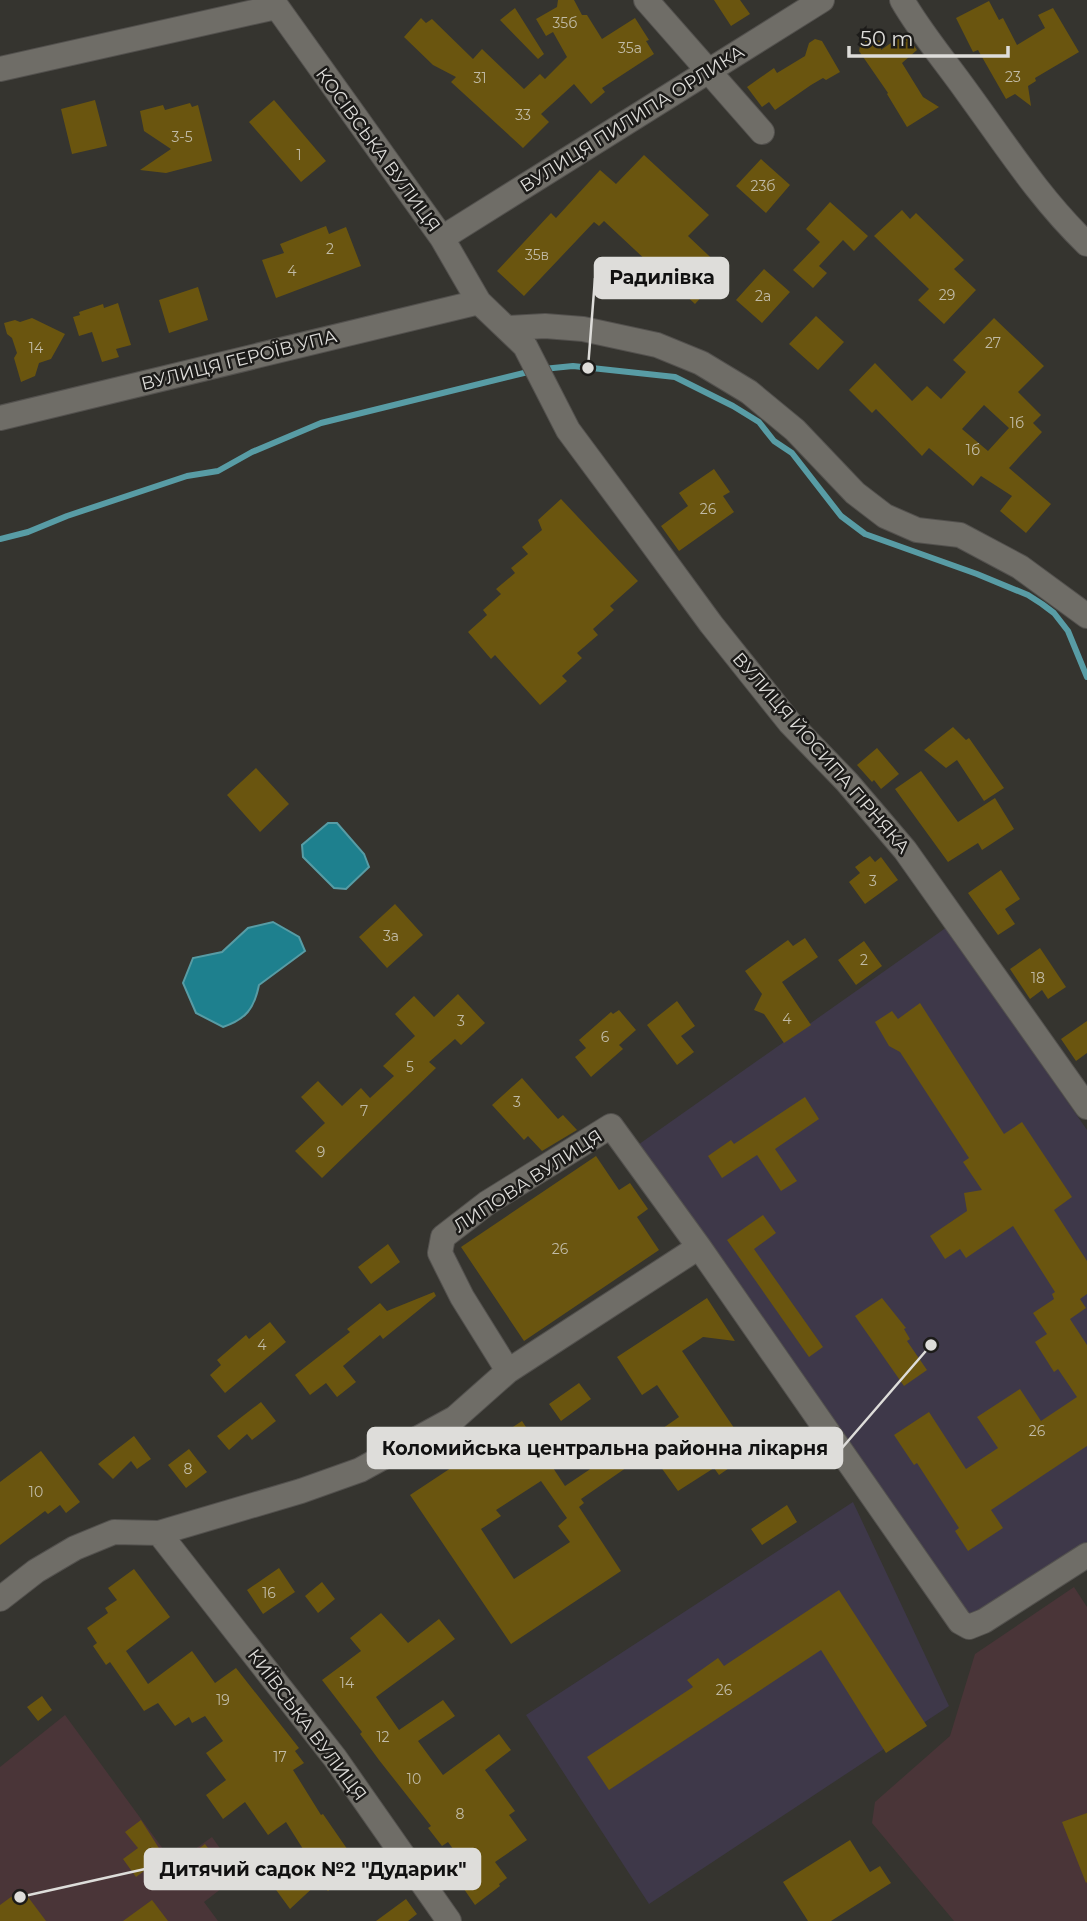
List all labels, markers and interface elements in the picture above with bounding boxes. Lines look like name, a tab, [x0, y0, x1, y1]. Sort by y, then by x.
house number: 35б	[553, 14, 577, 32]
scale bar	[849, 14, 1008, 58]
text: 50 m	[860, 26, 914, 51]
house number: 35а	[618, 39, 642, 57]
street label: ВУЛИЦЯ ПИЛИПА ОРЛИКА	[516, 40, 749, 197]
street label: КОСІВСЬКА ВУЛИЦЯ	[311, 64, 445, 236]
house number: 23	[1005, 68, 1021, 86]
house number: 31	[474, 69, 486, 87]
house number: 33	[515, 106, 531, 124]
house number: 3-5	[171, 128, 193, 146]
house number: 1	[296, 146, 302, 164]
house number: 23б	[750, 177, 776, 195]
house number: 2	[326, 240, 334, 258]
house number: 35в	[525, 246, 549, 264]
callout: Радилівка	[595, 258, 728, 298]
house number: 4	[287, 262, 297, 280]
text: Радилівка	[609, 266, 715, 289]
house number: 29	[939, 286, 955, 304]
house number: 2а	[755, 287, 771, 305]
street label: ВУЛИЦЯ ГЕРОЇВ УПА	[139, 325, 340, 395]
house number: 27	[985, 334, 1001, 352]
house number: 14	[29, 339, 44, 357]
house number: 1б	[1010, 414, 1024, 432]
house number: 1б	[966, 441, 980, 459]
house number: 26	[700, 500, 717, 518]
street label: ВУЛИЦЯ ЙОСИПА ГІРНЯКА	[728, 648, 915, 858]
house number: 3	[869, 872, 877, 890]
house number: 3а	[383, 927, 399, 945]
house number: 2	[860, 951, 868, 969]
house number: 18	[1031, 969, 1045, 987]
house number: 4	[782, 1010, 792, 1028]
house number: 3	[457, 1012, 465, 1030]
house number: 6	[601, 1028, 610, 1046]
house number: 5	[406, 1058, 414, 1076]
house number: 3	[513, 1093, 521, 1111]
house number: 7	[360, 1102, 368, 1120]
street label: ЛИПОВА ВУЛИЦЯ	[450, 1125, 606, 1237]
house number: 9	[317, 1143, 325, 1161]
house number: 26	[552, 1240, 569, 1258]
house number: 4	[257, 1336, 267, 1354]
house number: 26	[1029, 1422, 1046, 1440]
callout: Коломийська центральна районна лікарня	[368, 1428, 842, 1468]
text: Коломийська центральна районна лікарня	[382, 1437, 828, 1460]
house number: 8	[184, 1460, 193, 1478]
house number: 10	[29, 1483, 43, 1501]
house number: 16	[262, 1584, 276, 1602]
street label: КИЇВСЬКА ВУЛИЦЯ	[243, 1645, 371, 1805]
house number: 14	[340, 1674, 355, 1692]
house number: 26	[716, 1681, 733, 1699]
house number: 19	[216, 1691, 230, 1709]
house number: 12	[376, 1728, 390, 1746]
house number: 17	[273, 1748, 287, 1766]
house number: 10	[407, 1770, 421, 1788]
house number: 8	[456, 1805, 465, 1823]
callout: Дитячий садок №2 "Дударик"	[145, 1849, 480, 1889]
text: Дитячий садок №2 "Дударик"	[159, 1858, 467, 1881]

